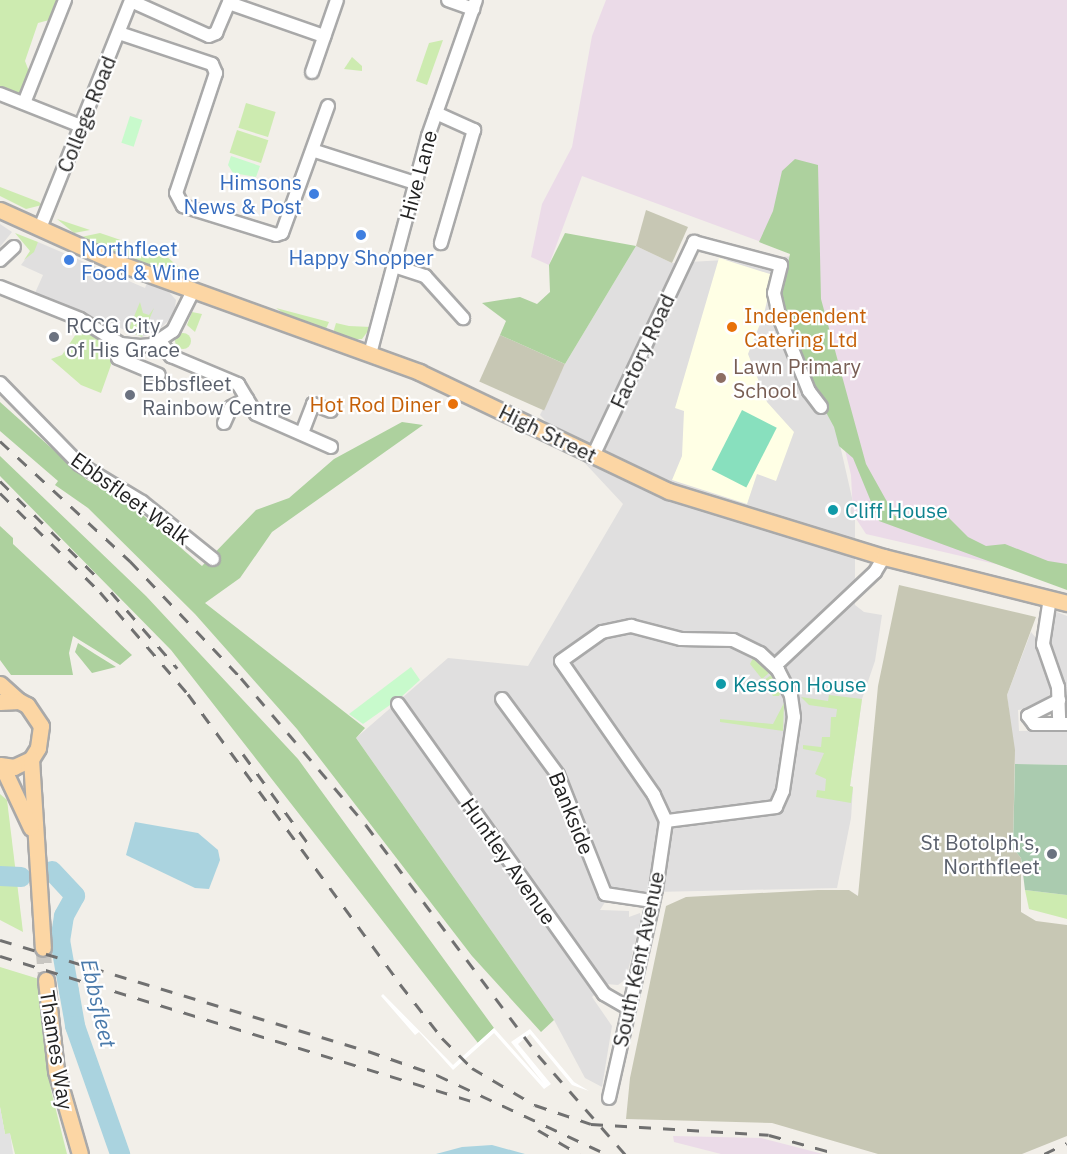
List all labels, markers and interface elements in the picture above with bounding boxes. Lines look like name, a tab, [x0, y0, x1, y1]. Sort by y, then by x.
street label: College Road	[51, 52, 121, 176]
street label: Hive Lane	[394, 127, 442, 223]
place label: Himsons News & Post	[183, 169, 302, 219]
marker: Himsons News & Post	[307, 187, 321, 201]
marker: Happy Shopper	[354, 228, 368, 242]
place label: Northfleet Food & Wine	[81, 235, 200, 285]
place label: Happy Shopper	[288, 244, 434, 270]
marker: Northfleet Food & Wine	[62, 253, 76, 267]
street label: Factory Road	[605, 290, 679, 412]
place label: Independent Catering Ltd	[744, 302, 867, 352]
place label: RCCG City of His Grace	[66, 312, 180, 362]
marker: Independent Catering Ltd	[725, 320, 739, 334]
marker: RCCG City of His Grace	[47, 330, 61, 344]
place label: Lawn Primary School	[733, 353, 861, 403]
place label: Ebbsfleet Rainbow Centre	[142, 370, 292, 420]
marker: Lawn Primary School	[714, 371, 728, 385]
marker: Ebbsfleet Rainbow Centre	[123, 388, 137, 402]
place label: Hot Rod Diner	[310, 391, 441, 417]
marker: Hot Rod Diner	[446, 397, 460, 411]
street label: High Street	[495, 399, 601, 467]
street label: Ebbsfleet Walk	[67, 446, 195, 550]
place label: Cliff House	[845, 497, 948, 523]
marker: Cliff House	[826, 503, 840, 517]
place label: Kesson House	[733, 671, 867, 697]
marker: Kesson House	[714, 677, 728, 691]
street label: Bankside	[544, 768, 600, 858]
street label: Huntley Avenue	[456, 793, 562, 929]
place label: St Botolph's, Northfleet	[921, 829, 1040, 879]
marker: St Botolph's, Northfleet	[1045, 847, 1059, 861]
street label: South Kent Avenue	[607, 869, 669, 1049]
water label: Ebbsfleet	[76, 956, 122, 1050]
street label: Thames Way	[35, 989, 79, 1111]

